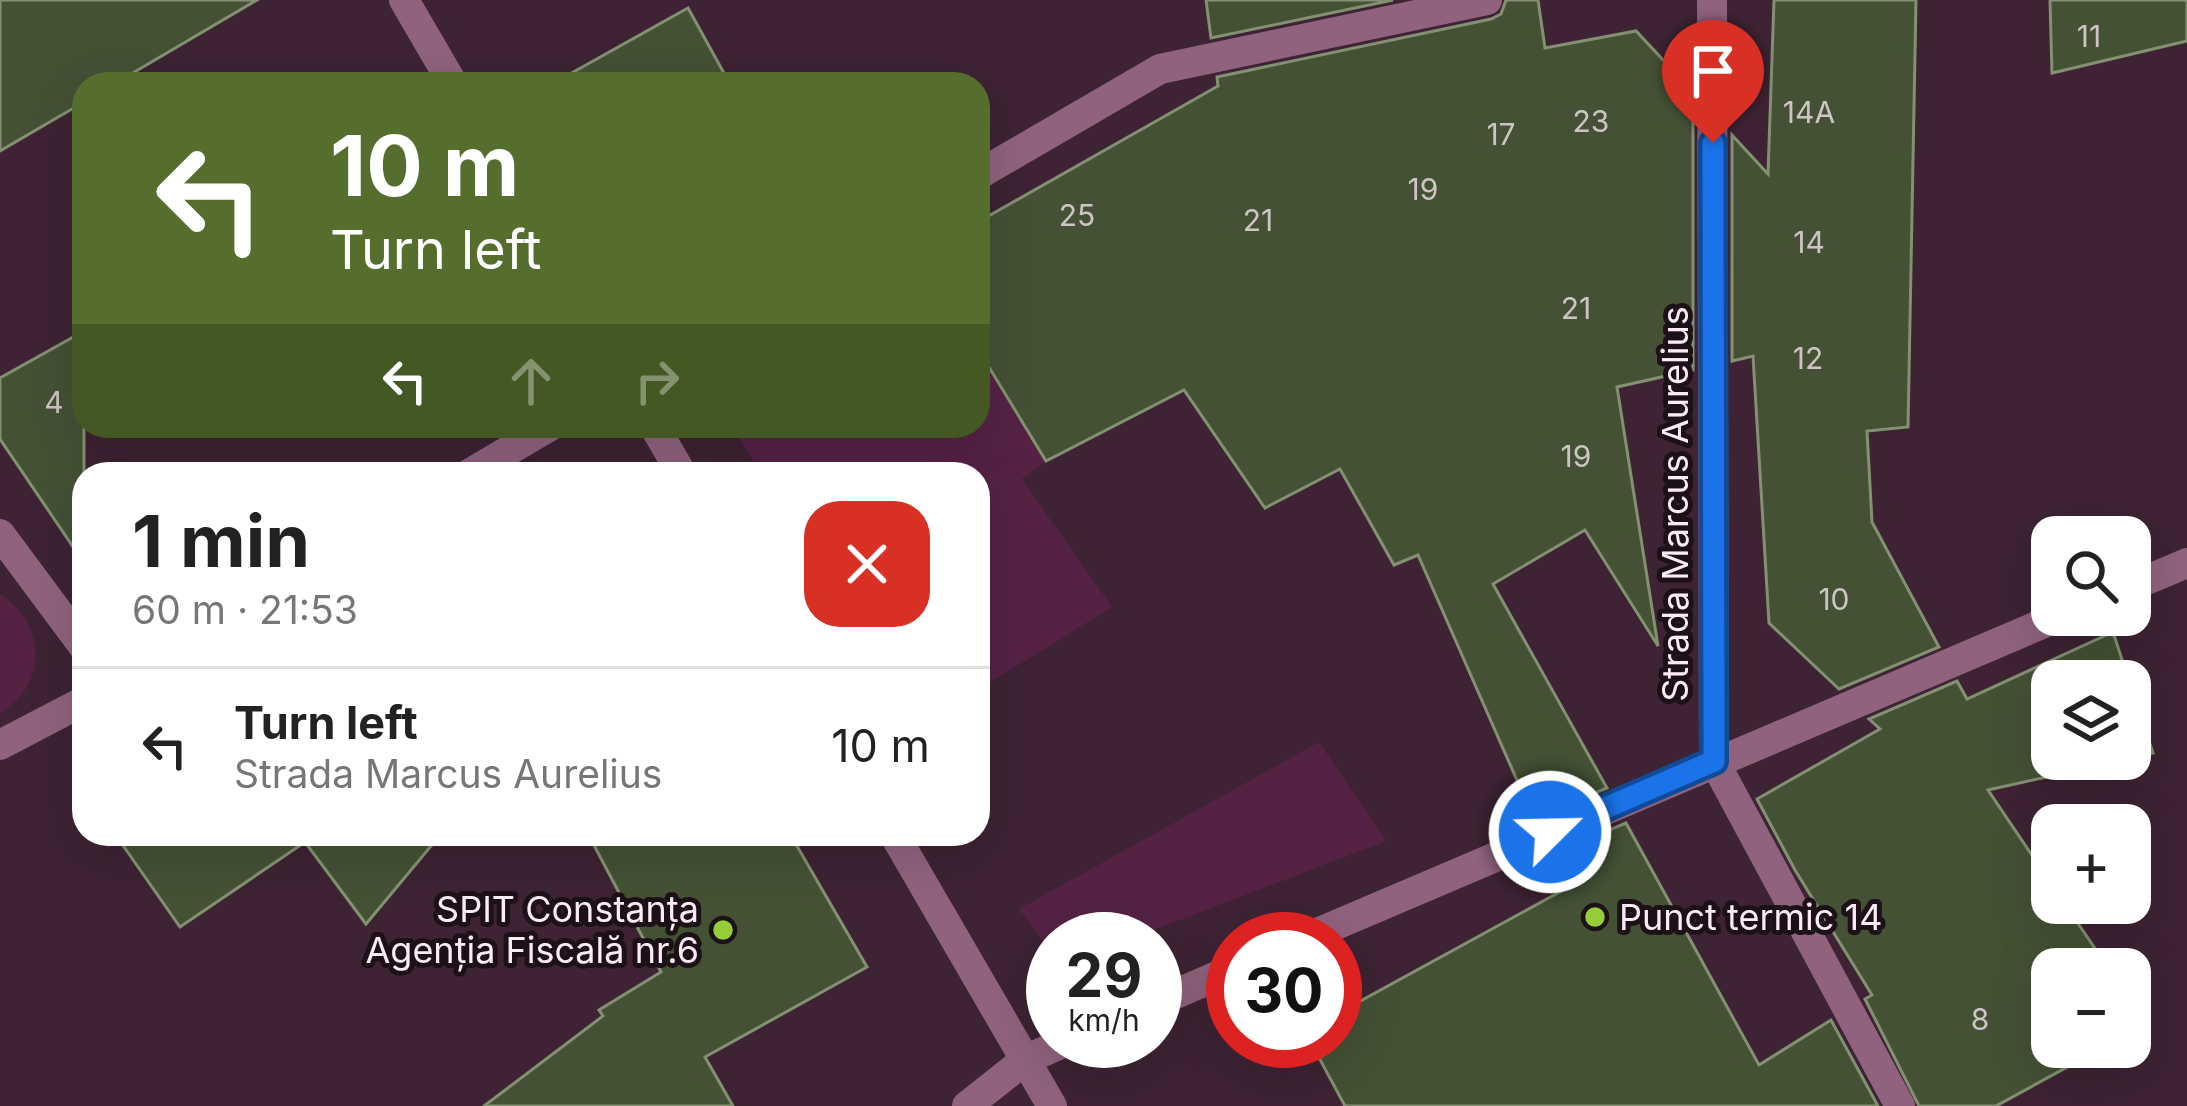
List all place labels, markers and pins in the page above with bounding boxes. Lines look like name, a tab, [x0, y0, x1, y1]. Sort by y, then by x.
pin	[1662, 20, 1764, 143]
place label: SPIT Constanța Agenția Fiscală nr.6	[365, 887, 699, 972]
place label: Punct termic 14	[1619, 895, 1882, 939]
marker: Punct termic 14	[1582, 904, 1608, 930]
marker: SPIT Constanța Agenția Fiscală nr.6	[710, 917, 736, 943]

